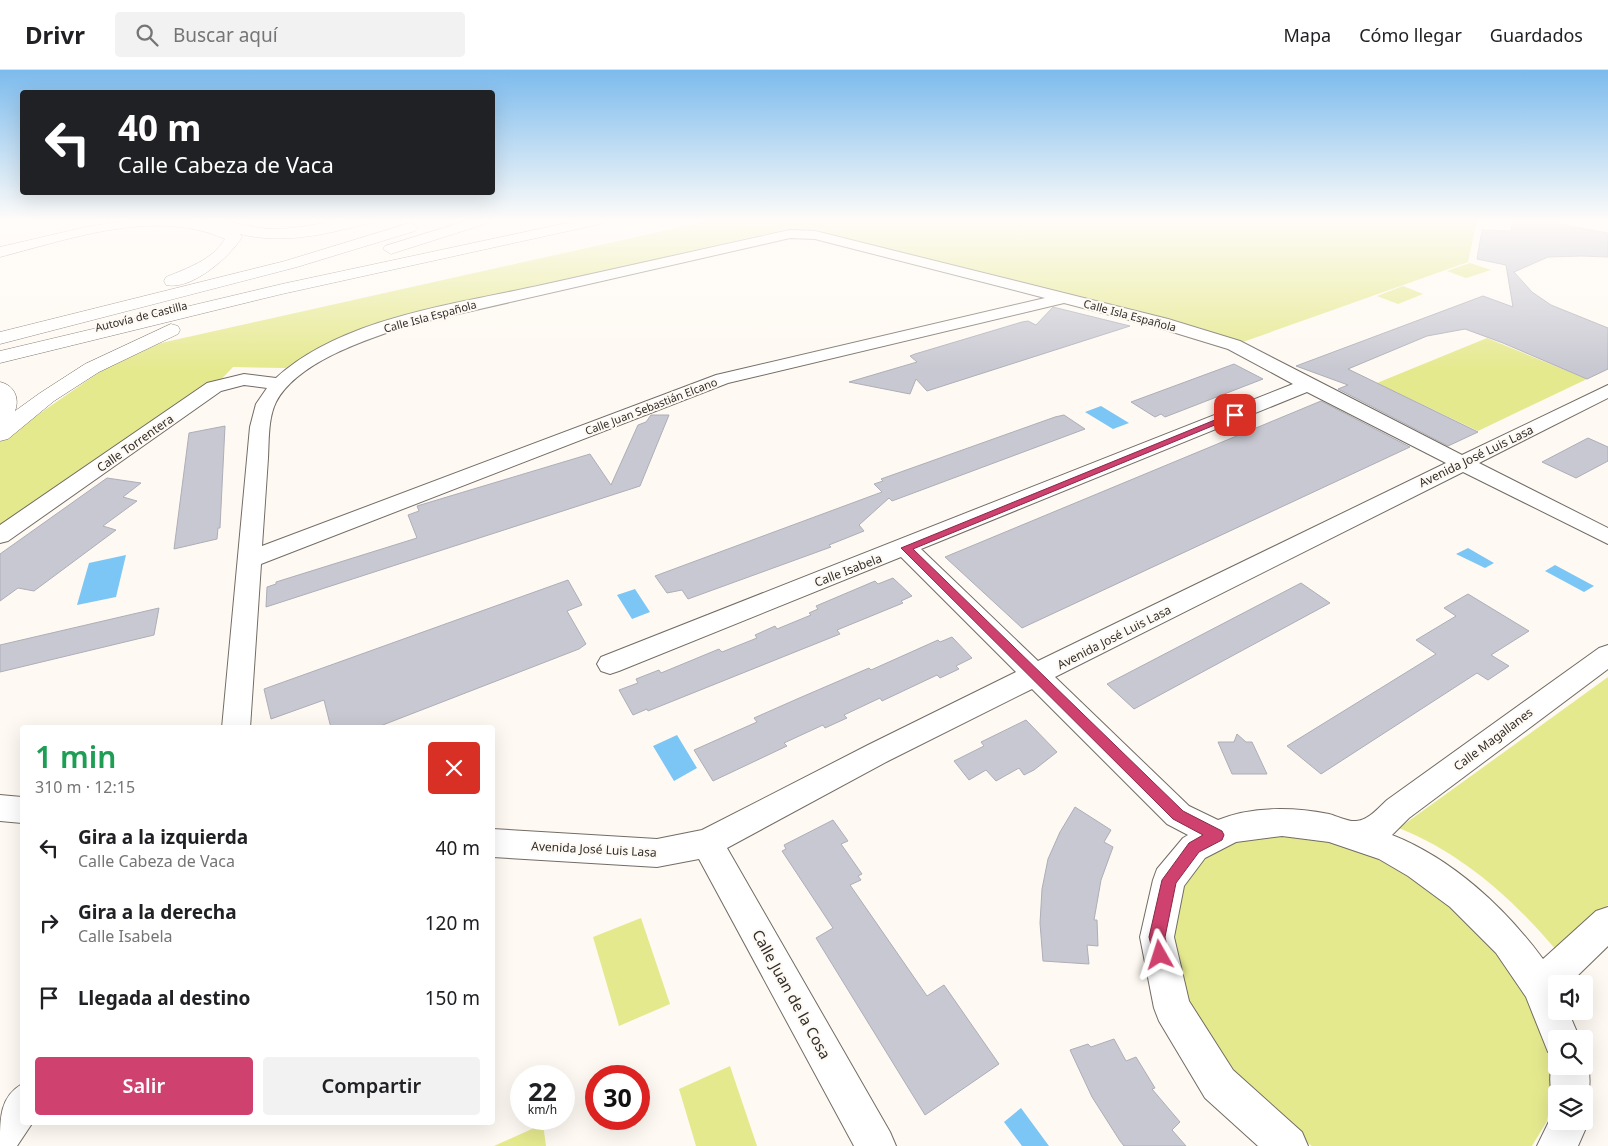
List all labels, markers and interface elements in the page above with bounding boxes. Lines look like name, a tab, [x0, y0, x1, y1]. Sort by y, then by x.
search box	[115, 12, 465, 57]
text: Drivr	[25, 18, 85, 51]
icon: search	[133, 21, 161, 49]
text: Buscar aquí	[173, 22, 278, 48]
text: Mapa	[1284, 23, 1331, 47]
text: Cómo llegar	[1359, 23, 1462, 47]
text: Guardados	[1490, 23, 1583, 47]
text: 40 m	[118, 104, 201, 151]
icon: left	[35, 110, 100, 175]
text: Calle Cabeza de Vaca	[118, 149, 334, 179]
street label: Calle Isla Española	[1082, 295, 1178, 335]
street label: Calle Isla Española	[382, 296, 478, 336]
street label: Autovía de Castilla	[93, 297, 189, 335]
street label: Calle Juan Sebastián Elcano	[583, 374, 720, 438]
pin	[1214, 394, 1256, 436]
icon: arrive	[1221, 401, 1249, 429]
street label: Calle Torrentera	[93, 410, 177, 476]
street label: Avenida José Luis Lasa	[1416, 421, 1536, 491]
street label: Calle Isabela	[812, 549, 884, 591]
street label: Avenida José Luis Lasa	[1054, 601, 1174, 673]
street label: Calle Magallanes	[1450, 703, 1536, 774]
text: 1 min	[35, 736, 116, 777]
button: close	[428, 742, 480, 794]
text: 310 m · 12:15	[35, 776, 135, 798]
text: Gira a la izquierda	[78, 824, 248, 850]
icon: left	[35, 834, 63, 862]
text: 40 m	[436, 835, 480, 861]
street label: Avenida José Luis Lasa	[531, 837, 657, 861]
text: Calle Cabeza de Vaca	[78, 850, 235, 872]
text: Gira a la derecha	[78, 899, 237, 925]
icon: right	[35, 909, 63, 937]
text: 120 m	[425, 910, 480, 936]
text: Calle Isabela	[78, 925, 173, 947]
street label: Calle Juan de la Cosa	[748, 926, 836, 1062]
position arrow	[1133, 928, 1185, 980]
map controls	[1548, 975, 1593, 1130]
button: sound	[1548, 975, 1593, 1020]
icon: arrive	[35, 984, 63, 1012]
text: Llegada al destino	[78, 985, 250, 1011]
text: 150 m	[425, 985, 480, 1011]
button: search	[1548, 1030, 1593, 1075]
button: Salir	[35, 1057, 253, 1115]
button: Compartir	[263, 1057, 480, 1115]
speed limit sign: 30	[585, 1065, 650, 1130]
text: 22	[528, 1074, 557, 1108]
button: layers	[1548, 1085, 1593, 1130]
text: km/h	[528, 1101, 557, 1118]

